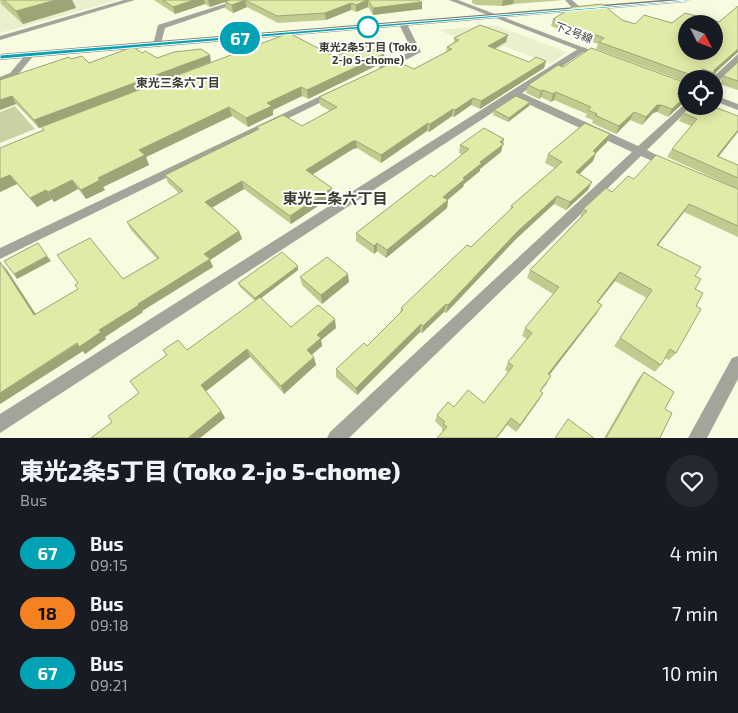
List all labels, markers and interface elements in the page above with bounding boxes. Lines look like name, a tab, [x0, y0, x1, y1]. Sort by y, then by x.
north arrow	[678, 15, 722, 60]
map controls	[678, 15, 723, 115]
marker: 東光2条5丁目 (Toko 2-jo 5-chome)	[357, 16, 379, 38]
street label: 下2号線	[553, 19, 595, 45]
line badge: 67	[218, 22, 262, 54]
text: 67	[230, 27, 250, 49]
place label: 東光2条5丁目 (Toko 2-jo 5-chome)	[319, 40, 418, 67]
button: locate	[678, 70, 723, 115]
district label: 東光三条六丁目	[136, 75, 220, 89]
district label: 東光二条六丁目	[282, 189, 388, 207]
button: heart	[666, 455, 718, 507]
text: 東光2条5丁目 (Toko 2-jo 5-chome)	[20, 456, 400, 485]
text: Bus	[20, 490, 47, 509]
text: Bus	[90, 532, 124, 555]
text: 67	[37, 542, 58, 564]
text: 4 min	[670, 542, 718, 565]
text: 09:15	[90, 555, 128, 574]
text: Bus	[90, 592, 124, 615]
text: 18	[38, 602, 57, 624]
text: 7 min	[672, 602, 718, 625]
text: 09:18	[90, 615, 129, 634]
text: Bus	[90, 652, 124, 675]
text: 67	[37, 662, 58, 684]
text: 10 min	[662, 662, 718, 685]
text: 09:21	[90, 675, 128, 694]

